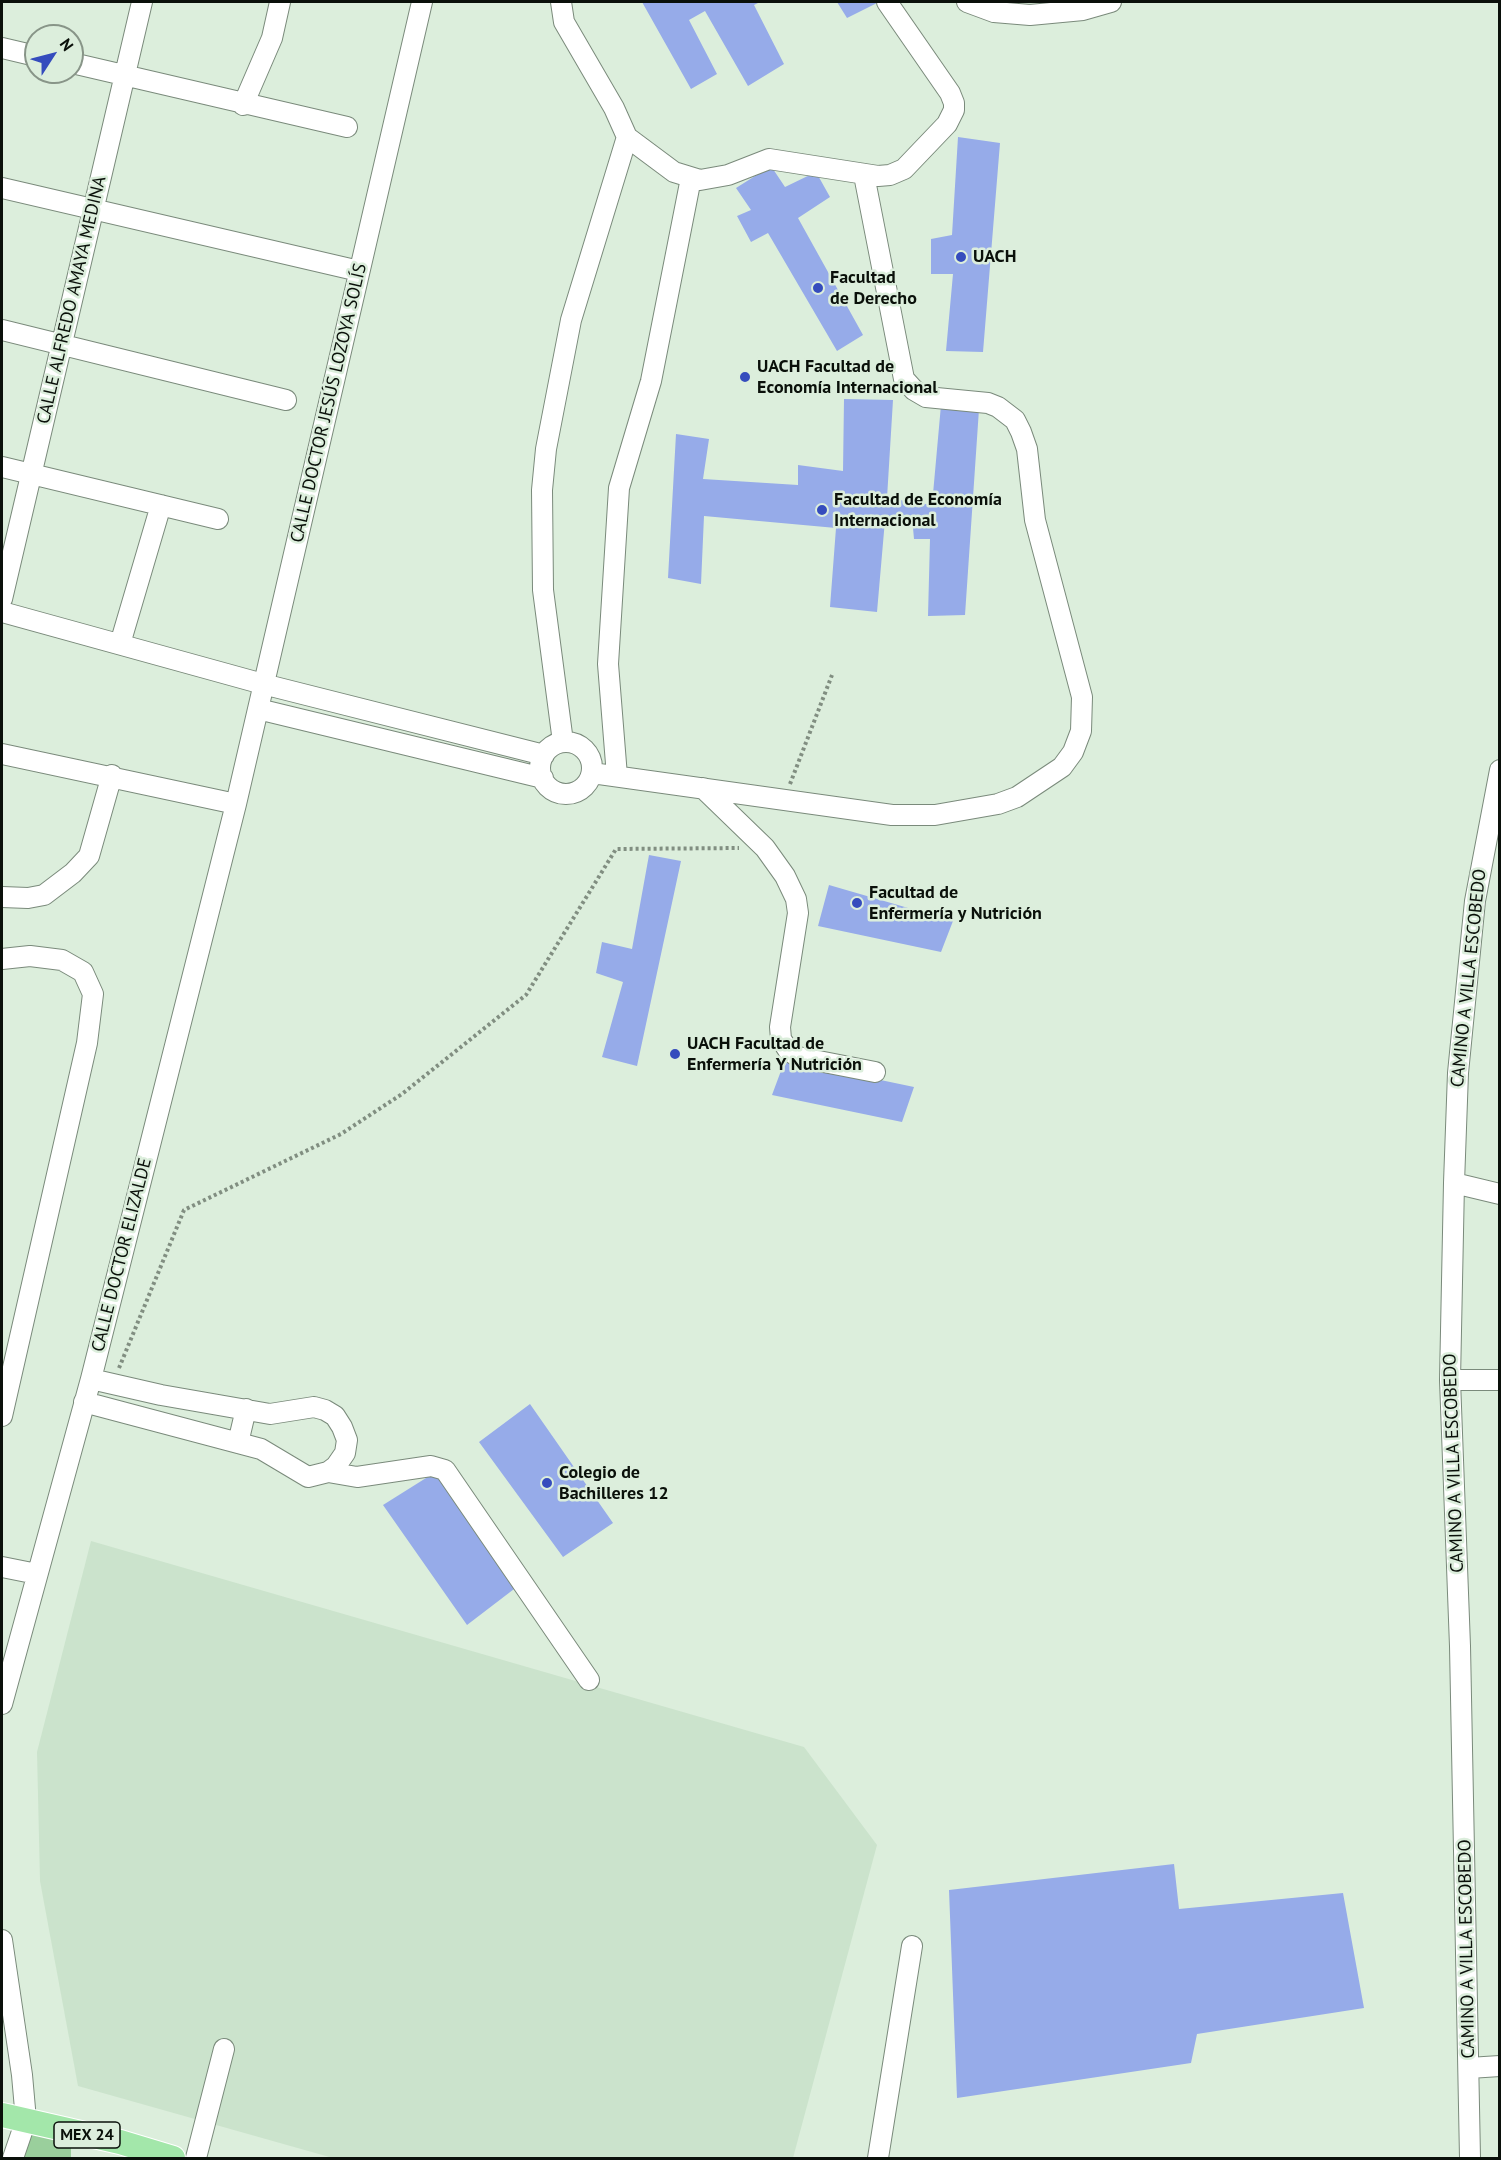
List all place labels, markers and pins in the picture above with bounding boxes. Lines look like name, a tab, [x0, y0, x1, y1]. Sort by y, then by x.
place label: UACH	[973, 246, 1016, 268]
marker: UACH	[954, 250, 968, 264]
place label: Facultad de Derecho	[830, 267, 917, 310]
marker: Facultad de Derecho	[811, 281, 825, 295]
place label: UACH Facultad de Economía Internacional	[757, 356, 938, 398]
marker: UACH Facultad de Economía Internacional	[738, 370, 752, 384]
place label: Facultad de Economía Internacional	[834, 489, 1002, 532]
marker: Facultad de Economía Internacional	[815, 503, 829, 517]
place label: Facultad de Enfermería y Nutrición	[869, 882, 1042, 924]
marker: Facultad de Enfermería y Nutrición	[850, 896, 864, 910]
place label: UACH Facultad de Enfermería Y Nutrición	[687, 1033, 862, 1076]
marker: UACH Facultad de Enfermería Y Nutrición	[668, 1047, 682, 1061]
place label: Colegio de Bachilleres 12	[559, 1462, 669, 1504]
marker: Colegio de Bachilleres 12	[540, 1476, 554, 1490]

